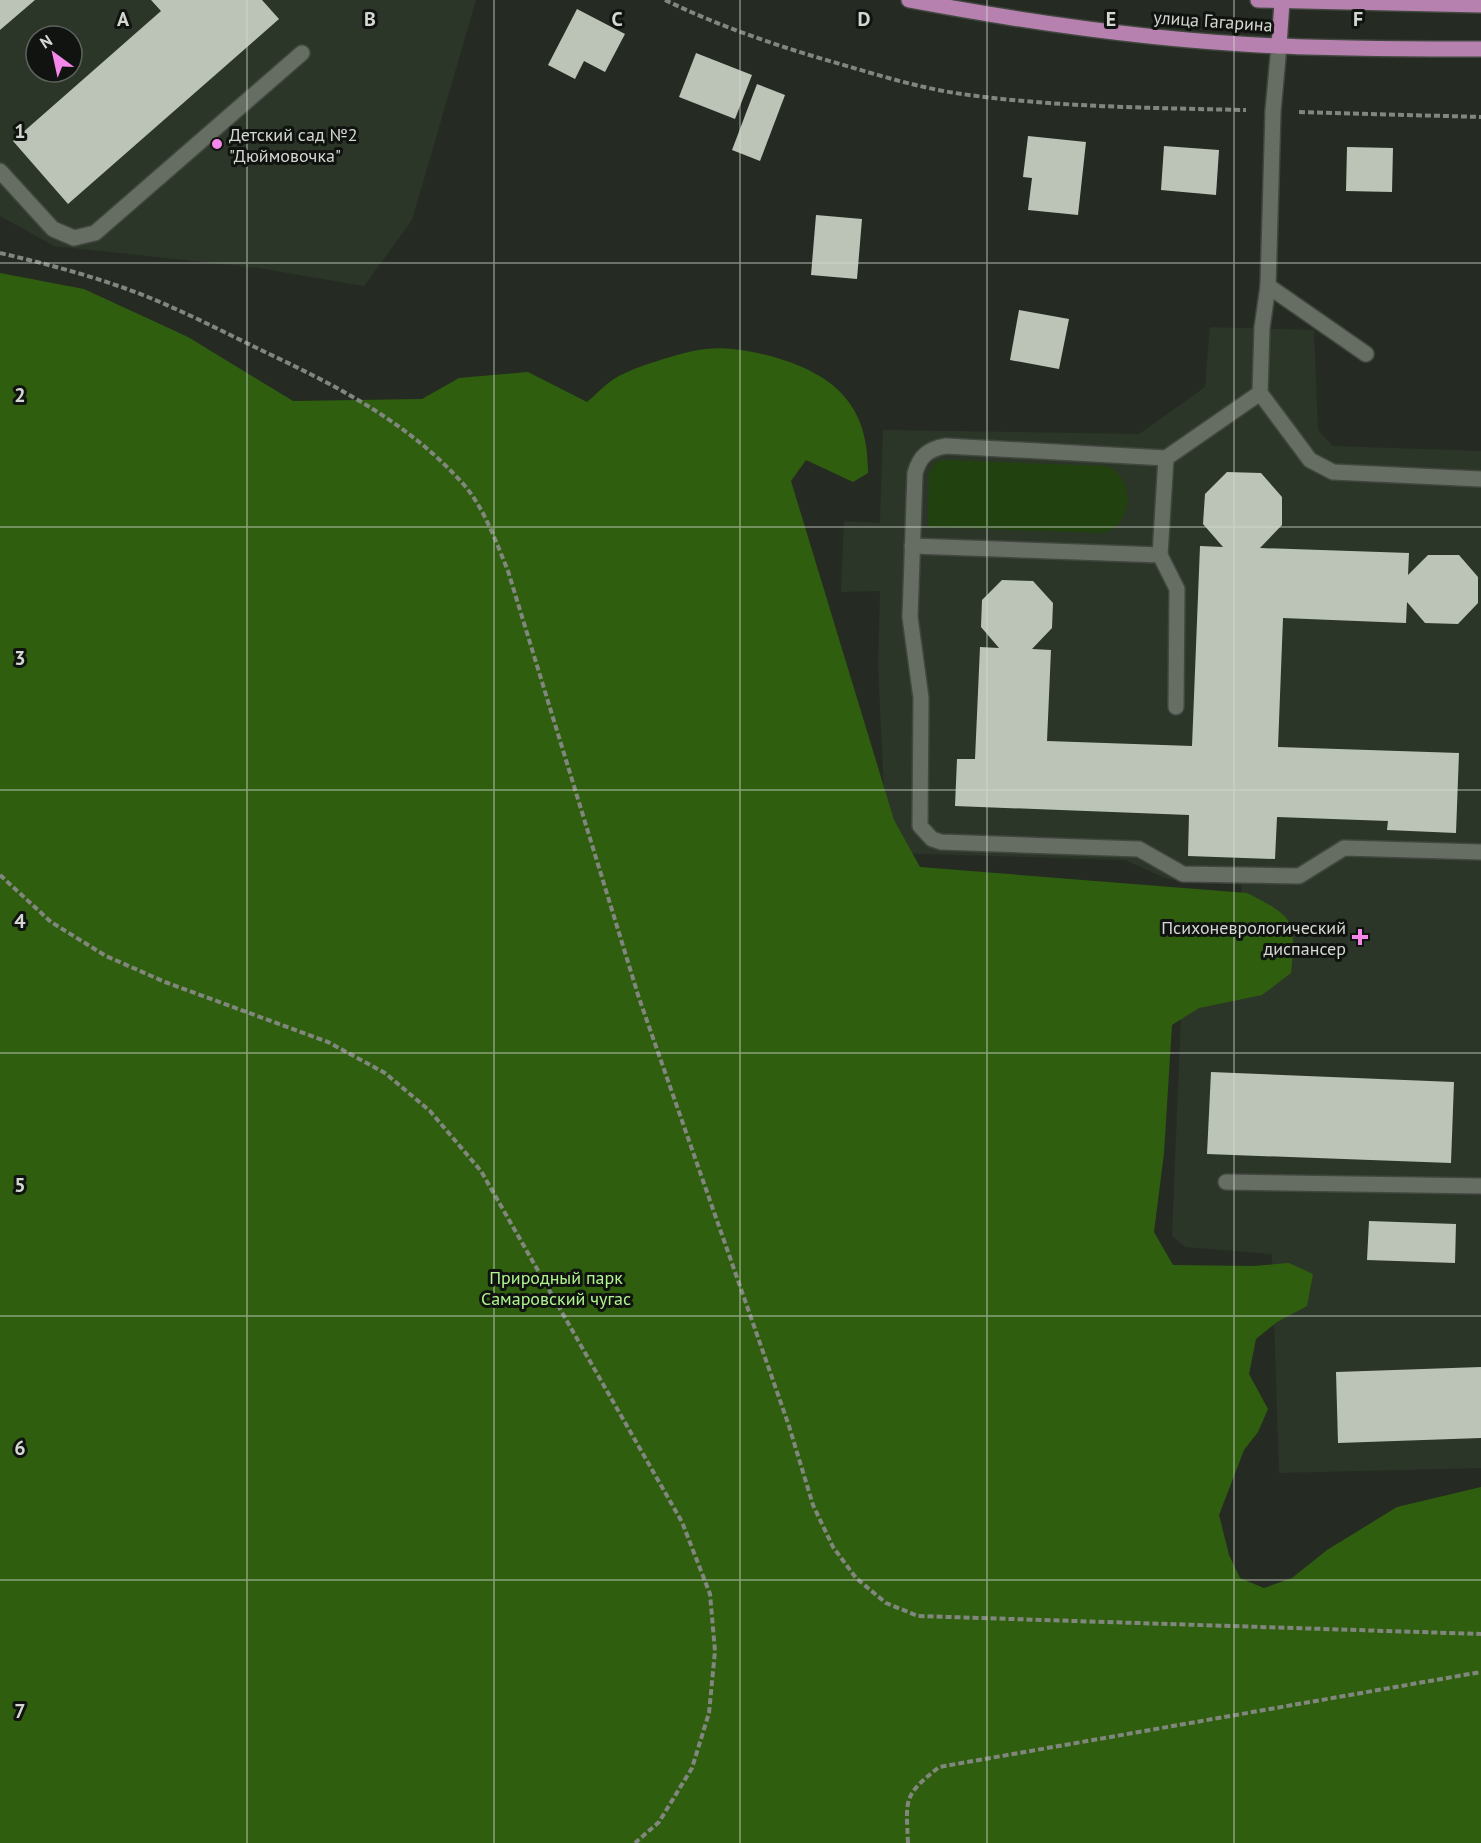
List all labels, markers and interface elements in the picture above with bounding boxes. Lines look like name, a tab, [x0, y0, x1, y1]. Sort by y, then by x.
street label: улица Гагарина	[1153, 5, 1273, 37]
text: A	[117, 6, 130, 32]
text: B	[364, 6, 376, 32]
text: C	[611, 6, 623, 32]
text: D	[858, 6, 871, 32]
text: E	[1106, 6, 1116, 32]
text: F	[1353, 6, 1363, 32]
north arrow	[24, 24, 84, 84]
text: N	[36, 30, 56, 53]
text: 1	[14, 118, 26, 144]
place label: Детский сад №2 "Дюймовочка"	[229, 123, 358, 167]
marker: Детский сад №2 "Дюймовочка"	[210, 137, 224, 151]
text: 2	[14, 382, 26, 408]
text: 3	[14, 645, 26, 671]
text: 4	[14, 908, 26, 934]
place label: Психоневрологический диспансер	[1161, 916, 1346, 960]
marker: Психоневрологический диспансер	[1351, 928, 1369, 946]
text: 5	[14, 1172, 26, 1198]
park label: Природный парк Самаровский чугас	[481, 1266, 631, 1310]
text: 6	[14, 1435, 26, 1461]
text: 7	[14, 1698, 26, 1724]

